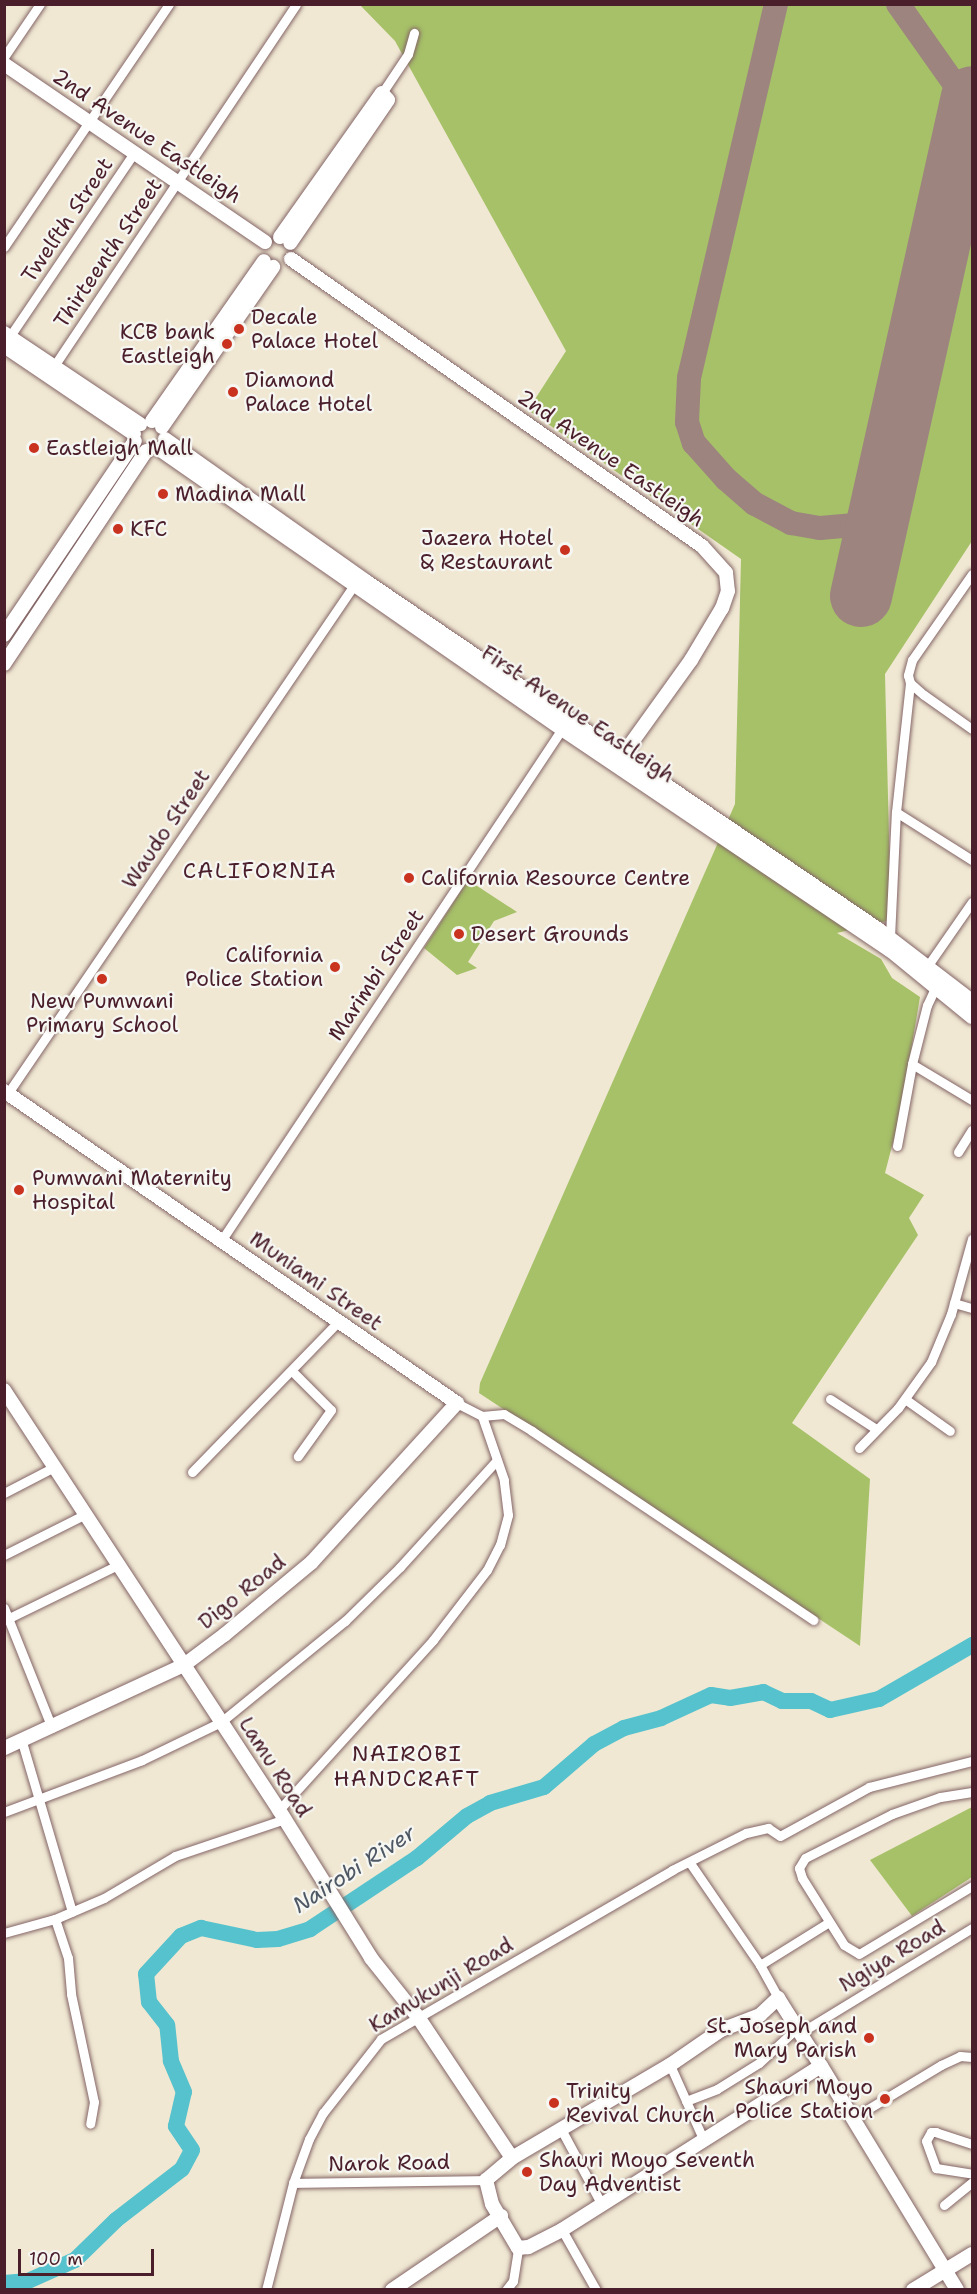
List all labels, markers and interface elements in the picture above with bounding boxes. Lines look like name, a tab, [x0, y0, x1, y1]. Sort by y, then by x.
street label: 2nd Avenue Eastleigh	[48, 63, 246, 209]
street label: Twelfth Street	[16, 153, 118, 287]
street label: Thirteenth Street	[49, 173, 167, 333]
place label: Decale Palace Hotel	[251, 304, 378, 354]
place label: KCB bank Eastleigh	[120, 319, 215, 369]
marker: Decale Palace Hotel	[232, 322, 246, 336]
marker: KCB bank Eastleigh	[220, 337, 234, 351]
place label: Diamond Palace Hotel	[245, 367, 372, 417]
street label: 2nd Avenue Eastleigh	[513, 384, 709, 532]
marker: Diamond Palace Hotel	[226, 385, 240, 399]
place label: Eastleigh Mall	[46, 435, 193, 461]
marker: Eastleigh Mall	[27, 441, 41, 455]
place label: Madina Mall	[175, 481, 306, 507]
marker: Madina Mall	[156, 487, 170, 501]
place label: KFC	[130, 516, 167, 542]
marker: KFC	[111, 522, 125, 536]
place label: Jazera Hotel & Restaurant	[420, 525, 553, 575]
marker: Jazera Hotel & Restaurant	[558, 543, 572, 557]
street label: First Avenue Eastleigh	[477, 640, 679, 788]
street label: Waudo Street	[117, 764, 215, 894]
district label: CALIFORNIA	[183, 858, 337, 884]
place label: California Resource Centre	[421, 865, 690, 891]
marker: California Resource Centre	[402, 871, 416, 885]
street label: Marimbi Street	[323, 905, 429, 1045]
place label: Desert Grounds	[471, 921, 629, 947]
marker: Desert Grounds	[452, 927, 466, 941]
place label: California Police Station	[185, 942, 323, 992]
marker: California Police Station	[328, 960, 342, 974]
marker: New Pumwani Primary School	[95, 972, 109, 986]
place label: New Pumwani Primary School	[26, 988, 178, 1038]
place label: Pumwani Maternity Hospital	[32, 1165, 232, 1215]
marker: Pumwani Maternity Hospital	[10, 1181, 28, 1199]
street label: Muniami Street	[245, 1226, 387, 1336]
street label: Digo Road	[193, 1549, 291, 1635]
street label: Lamu Road	[233, 1712, 317, 1822]
district label: NAIROBI HANDCRAFT	[334, 1740, 480, 1792]
water label: Nairobi River	[287, 1819, 421, 1919]
street label: Ngiya Road	[834, 1915, 950, 1997]
street label: Kamukunji Road	[364, 1932, 518, 2038]
place label: St. Joseph and Mary Parish	[706, 2013, 857, 2063]
marker: St. Joseph and Mary Parish	[862, 2031, 876, 2045]
place label: Shauri Moyo Police Station	[735, 2074, 873, 2124]
place label: Trinity Revival Church	[566, 2078, 715, 2128]
marker: Shauri Moyo Police Station	[878, 2092, 892, 2106]
marker: Trinity Revival Church	[547, 2096, 561, 2110]
place label: Shauri Moyo Seventh Day Adventist	[539, 2147, 755, 2197]
street label: Narok Road	[328, 2149, 450, 2177]
marker: Shauri Moyo Seventh Day Adventist	[520, 2165, 534, 2179]
scale bar	[21, 2237, 158, 2275]
text: 100 m	[29, 2247, 83, 2271]

